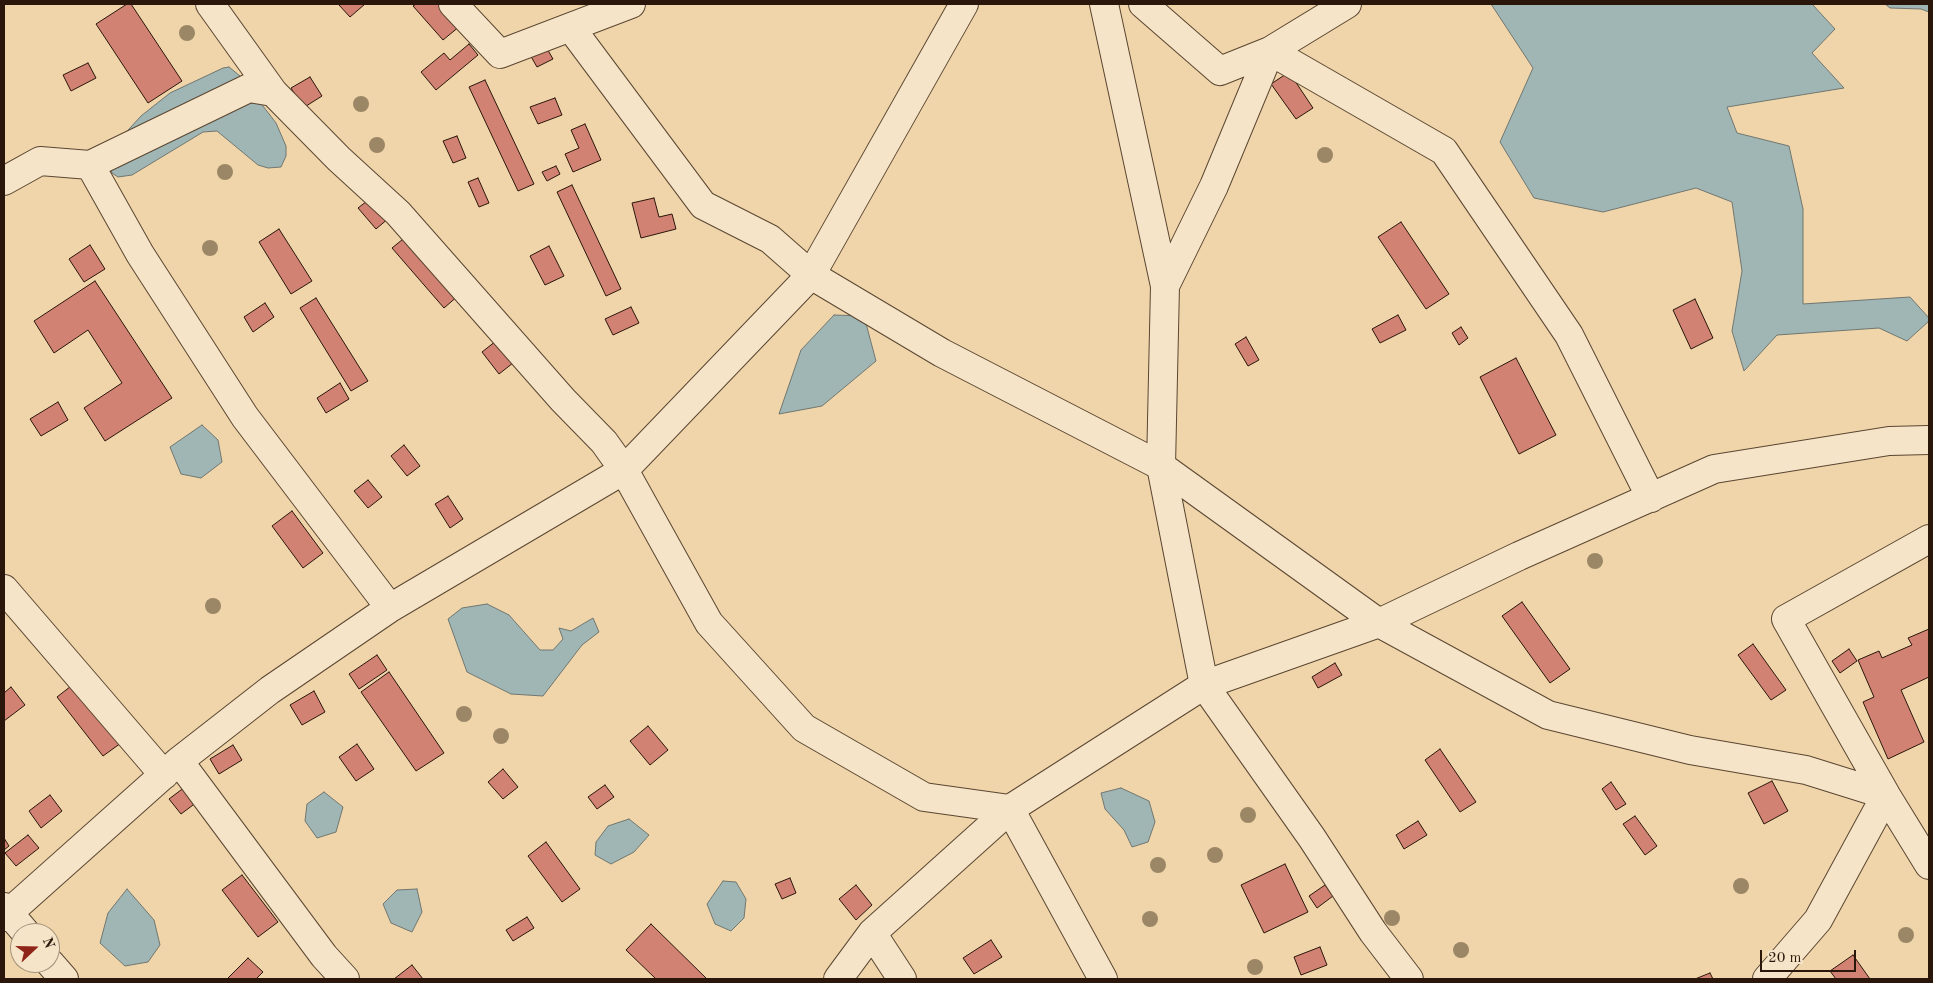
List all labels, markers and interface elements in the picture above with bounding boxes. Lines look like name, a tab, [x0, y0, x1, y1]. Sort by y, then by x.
north arrow	[10, 923, 60, 973]
text: N	[40, 935, 57, 950]
scale bar	[1763, 940, 1859, 972]
text: 20 m	[1768, 951, 1802, 966]

